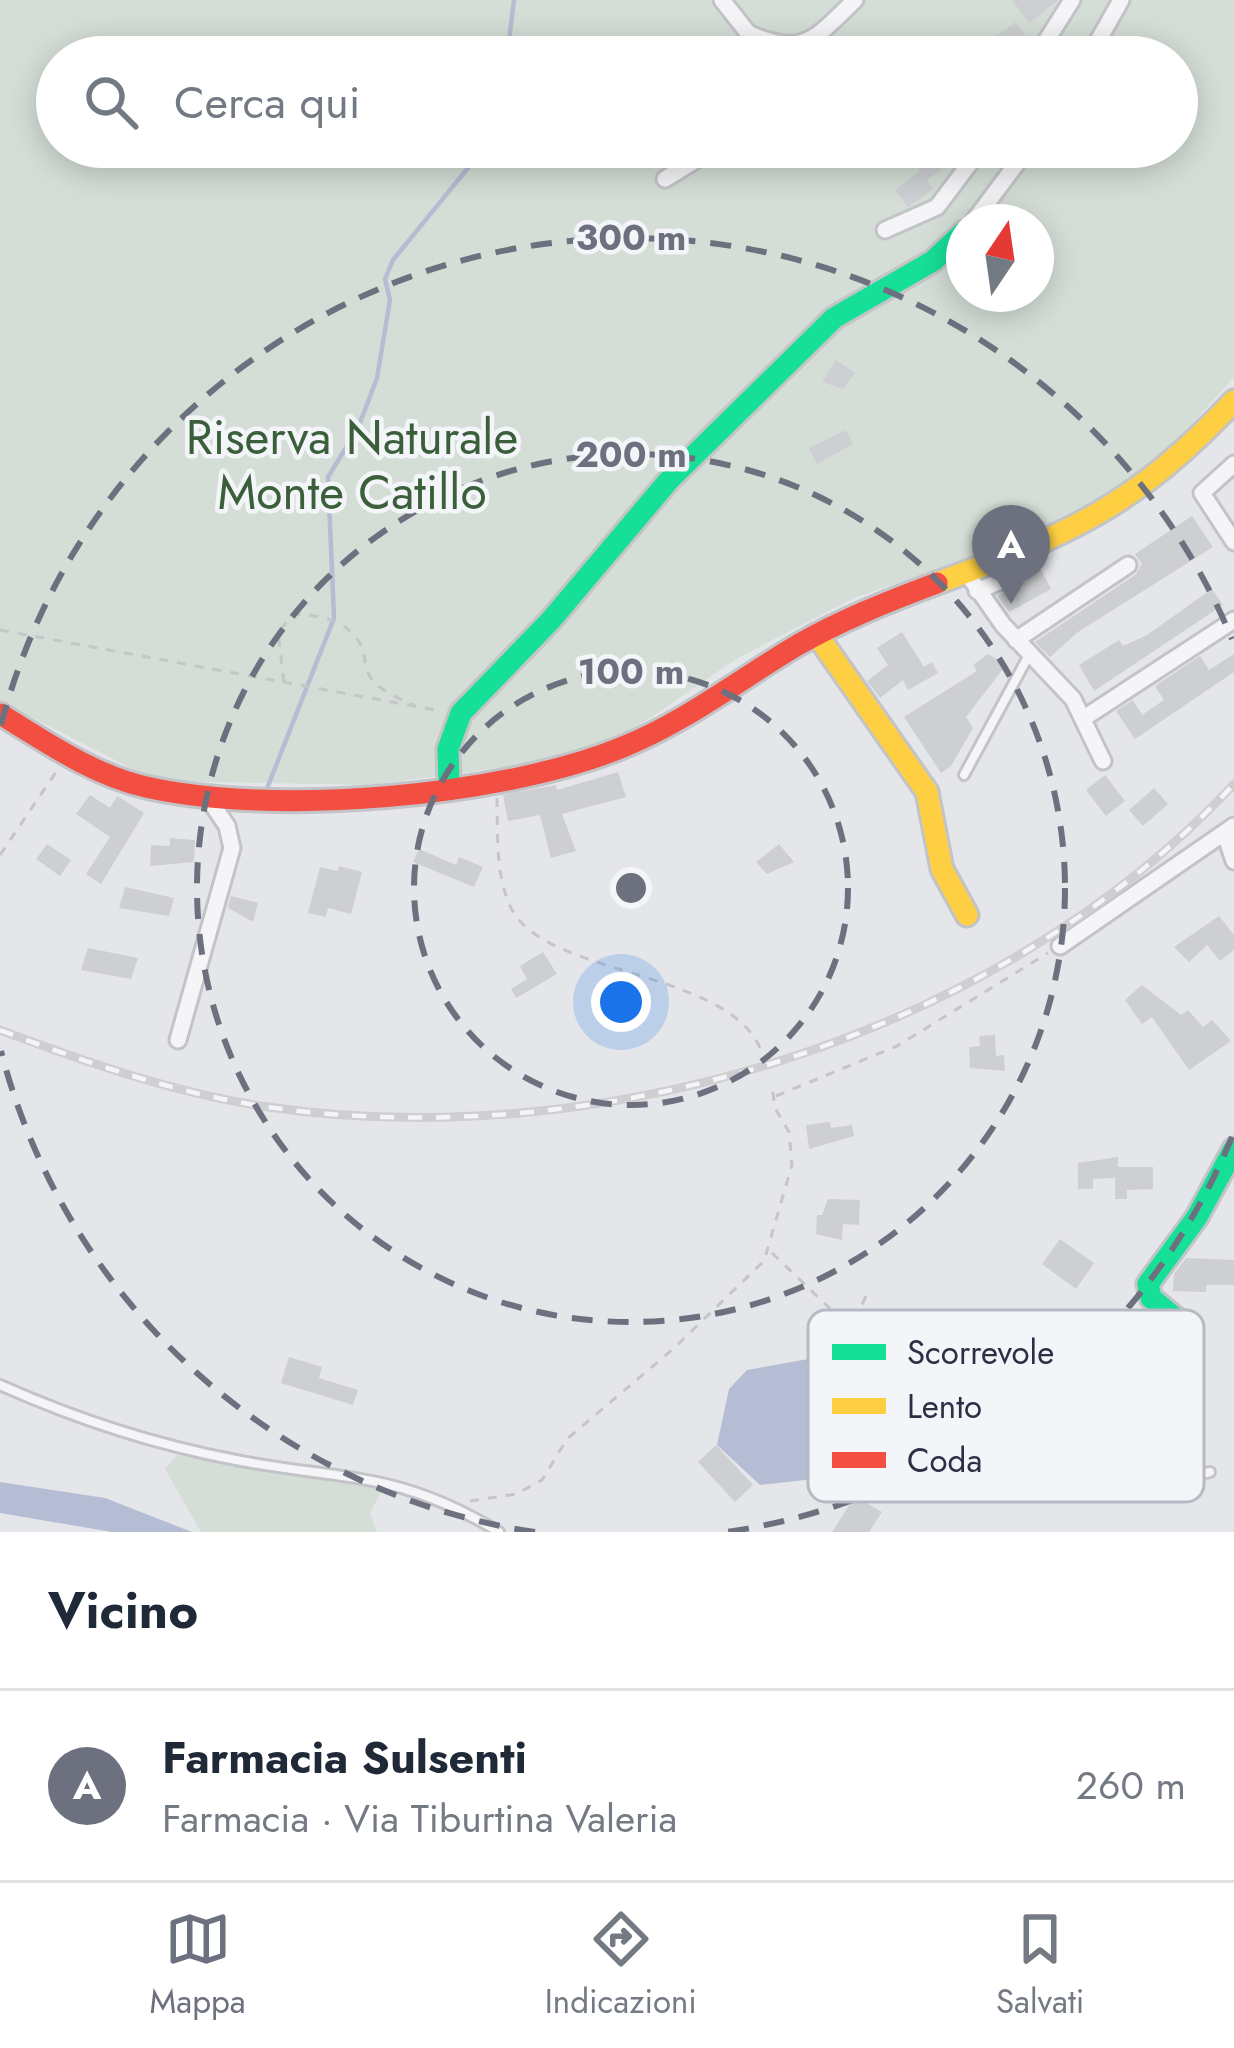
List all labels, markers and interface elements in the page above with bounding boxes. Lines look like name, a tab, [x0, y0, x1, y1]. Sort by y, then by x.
search box	[36, 36, 1198, 168]
icon: search	[78, 69, 144, 135]
text: Cerca qui	[174, 70, 360, 135]
north arrow	[946, 204, 1054, 312]
text: 300 m	[576, 211, 686, 263]
park label: Riserva Naturale Monte Catillo	[186, 403, 518, 527]
text: 200 m	[575, 428, 687, 480]
pin: A	[972, 505, 1050, 604]
text: 100 m	[578, 645, 684, 697]
centre of rings	[610, 867, 652, 909]
your location	[591, 972, 651, 1032]
legend	[808, 1310, 1204, 1502]
text: Scorrevole	[907, 1329, 1054, 1376]
text: Lento	[907, 1383, 982, 1430]
text: Coda	[907, 1437, 982, 1484]
text: Vicino	[48, 1573, 198, 1647]
text: Farmacia Sulsenti	[162, 1725, 527, 1790]
text: A	[73, 1757, 101, 1814]
text: 260 m	[1076, 1757, 1186, 1814]
text: Farmacia · Via Tiburtina Valeria	[162, 1790, 677, 1847]
tab: Mappa	[150, 1906, 246, 2025]
tab: Indicazioni	[545, 1906, 697, 2025]
tab: Salvati	[996, 1906, 1084, 2025]

